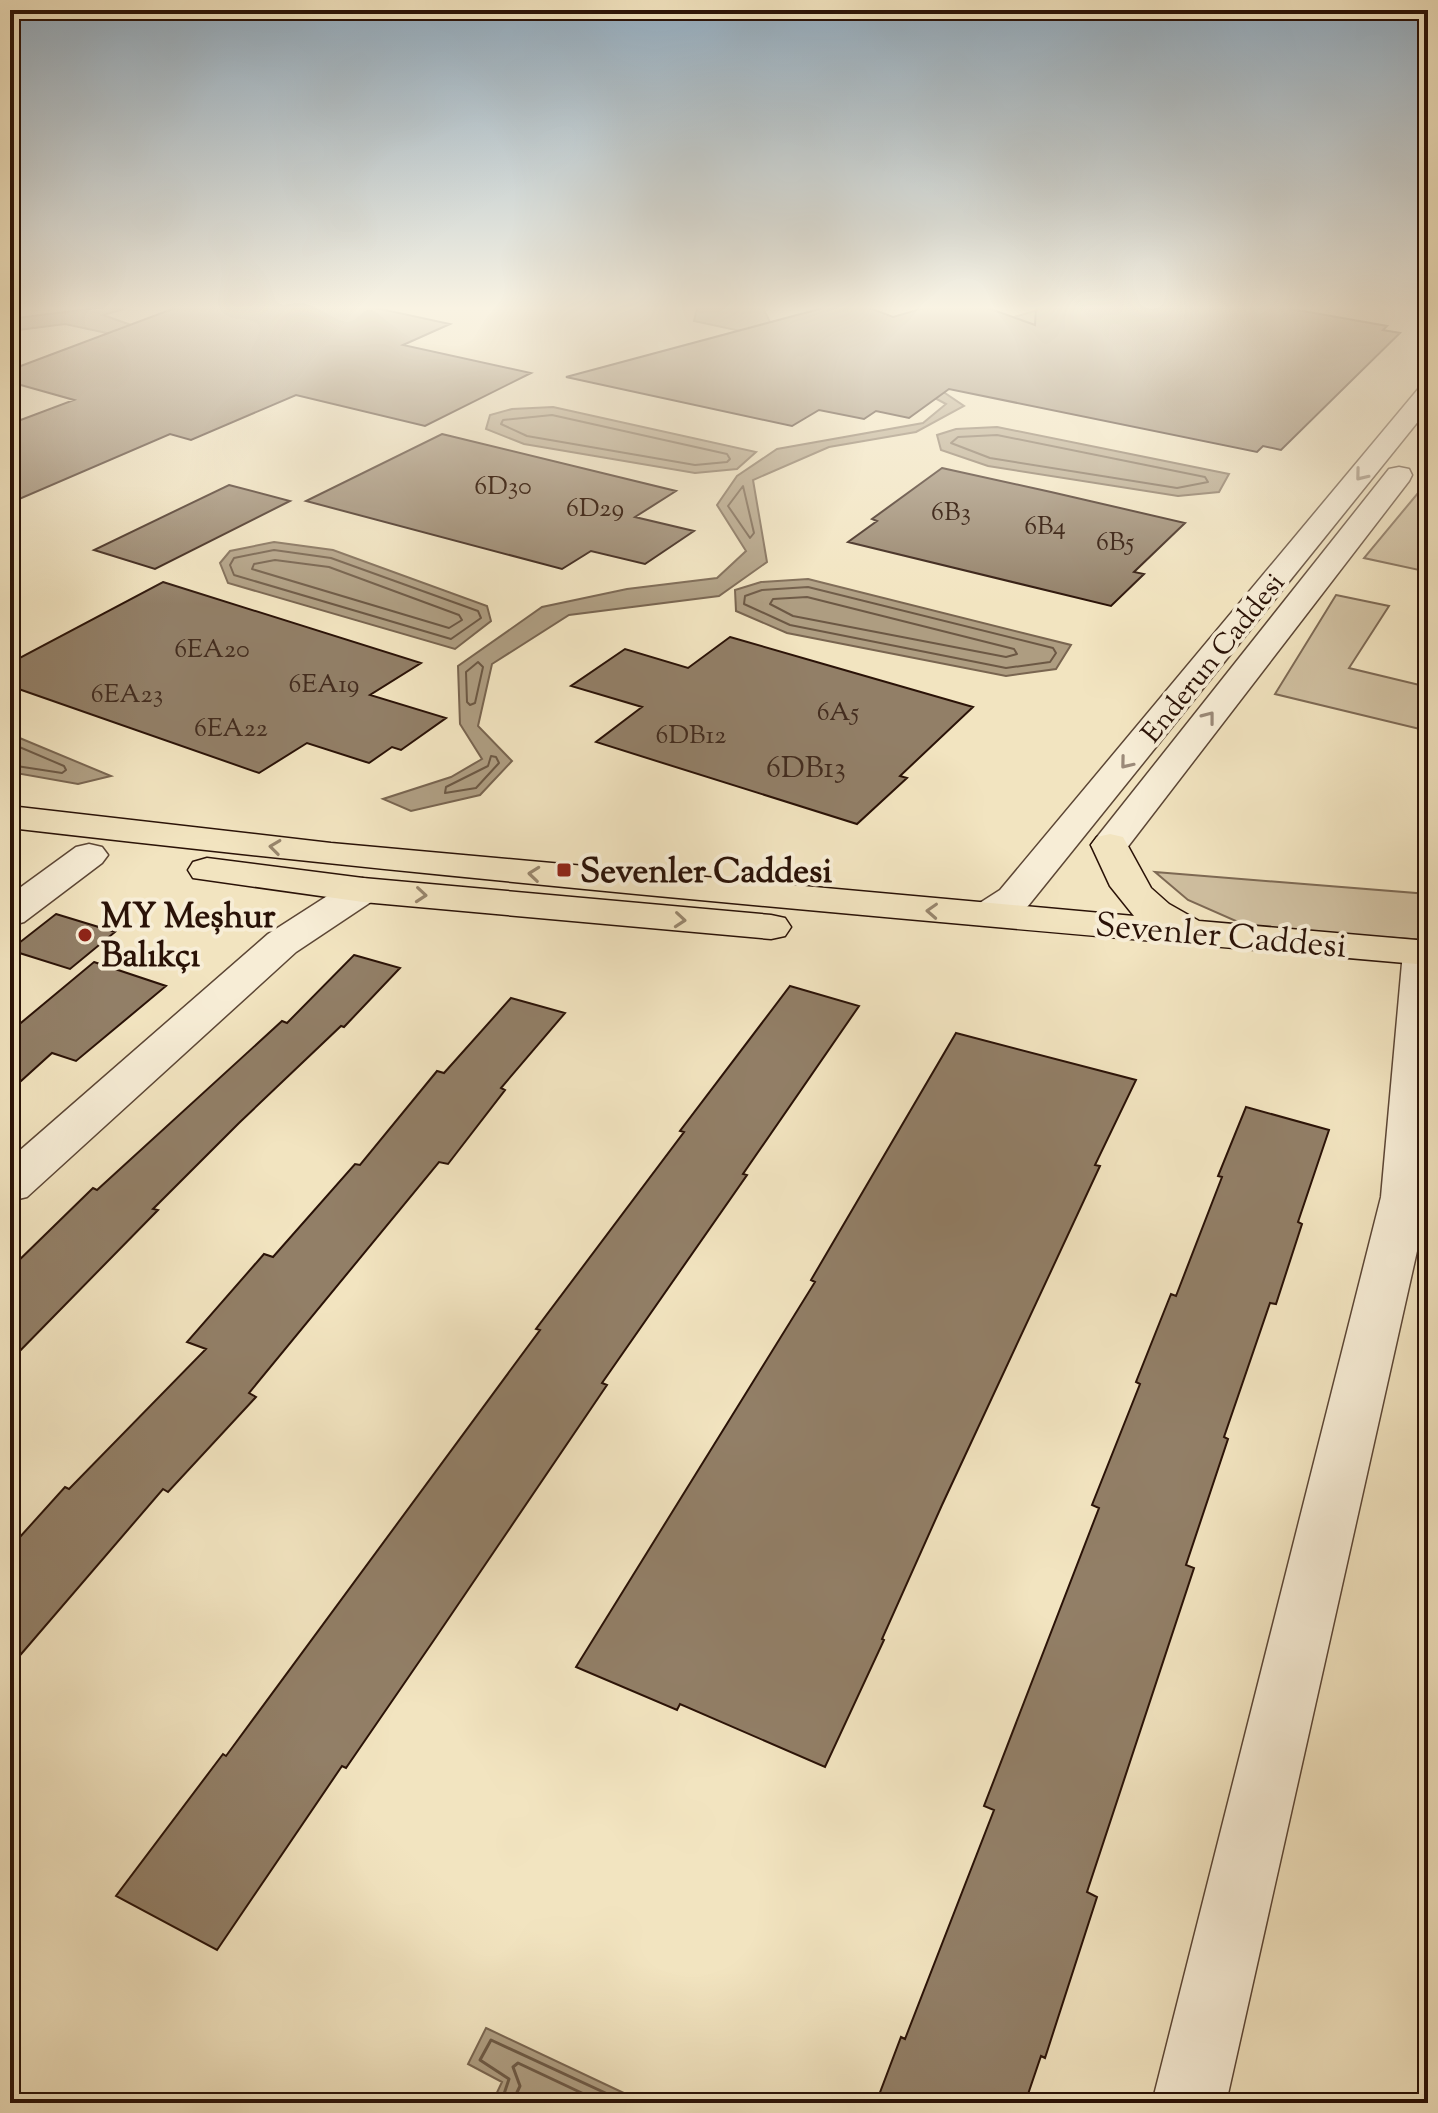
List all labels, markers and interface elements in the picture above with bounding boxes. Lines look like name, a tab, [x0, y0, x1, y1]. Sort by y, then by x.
one-way arrow	[1356, 466, 1371, 480]
house number: 6D30	[474, 469, 532, 506]
house number: 6D29	[566, 491, 624, 528]
house number: 6B3	[931, 495, 971, 532]
house number: 6B4	[1024, 509, 1066, 546]
house number: 6B5	[1096, 525, 1134, 562]
street label: Enderun Caddesi	[1133, 565, 1296, 753]
house number: 6EA20	[174, 632, 250, 669]
house number: 6EA19	[289, 667, 359, 704]
house number: 6EA23	[91, 677, 163, 714]
house number: 6A5	[817, 695, 859, 732]
house number: 6EA22	[194, 711, 268, 748]
one-way arrow	[1200, 711, 1214, 726]
house number: 6DB12	[656, 718, 726, 755]
house number: 6DB13	[766, 748, 846, 791]
one-way arrow	[1121, 754, 1135, 769]
one-way arrow	[268, 839, 281, 856]
place label: Sevenler Caddesi	[580, 849, 832, 898]
marker: Sevenler Caddesi	[555, 861, 573, 879]
one-way arrow	[527, 865, 540, 882]
one-way arrow	[415, 886, 428, 903]
place label: MY Meşhur Balıkçı	[101, 894, 276, 982]
street label: Sevenler Caddesi	[1093, 902, 1348, 973]
one-way arrow	[925, 903, 938, 920]
one-way arrow	[674, 911, 687, 928]
marker: MY Meşhur Balıkçı	[76, 926, 94, 944]

